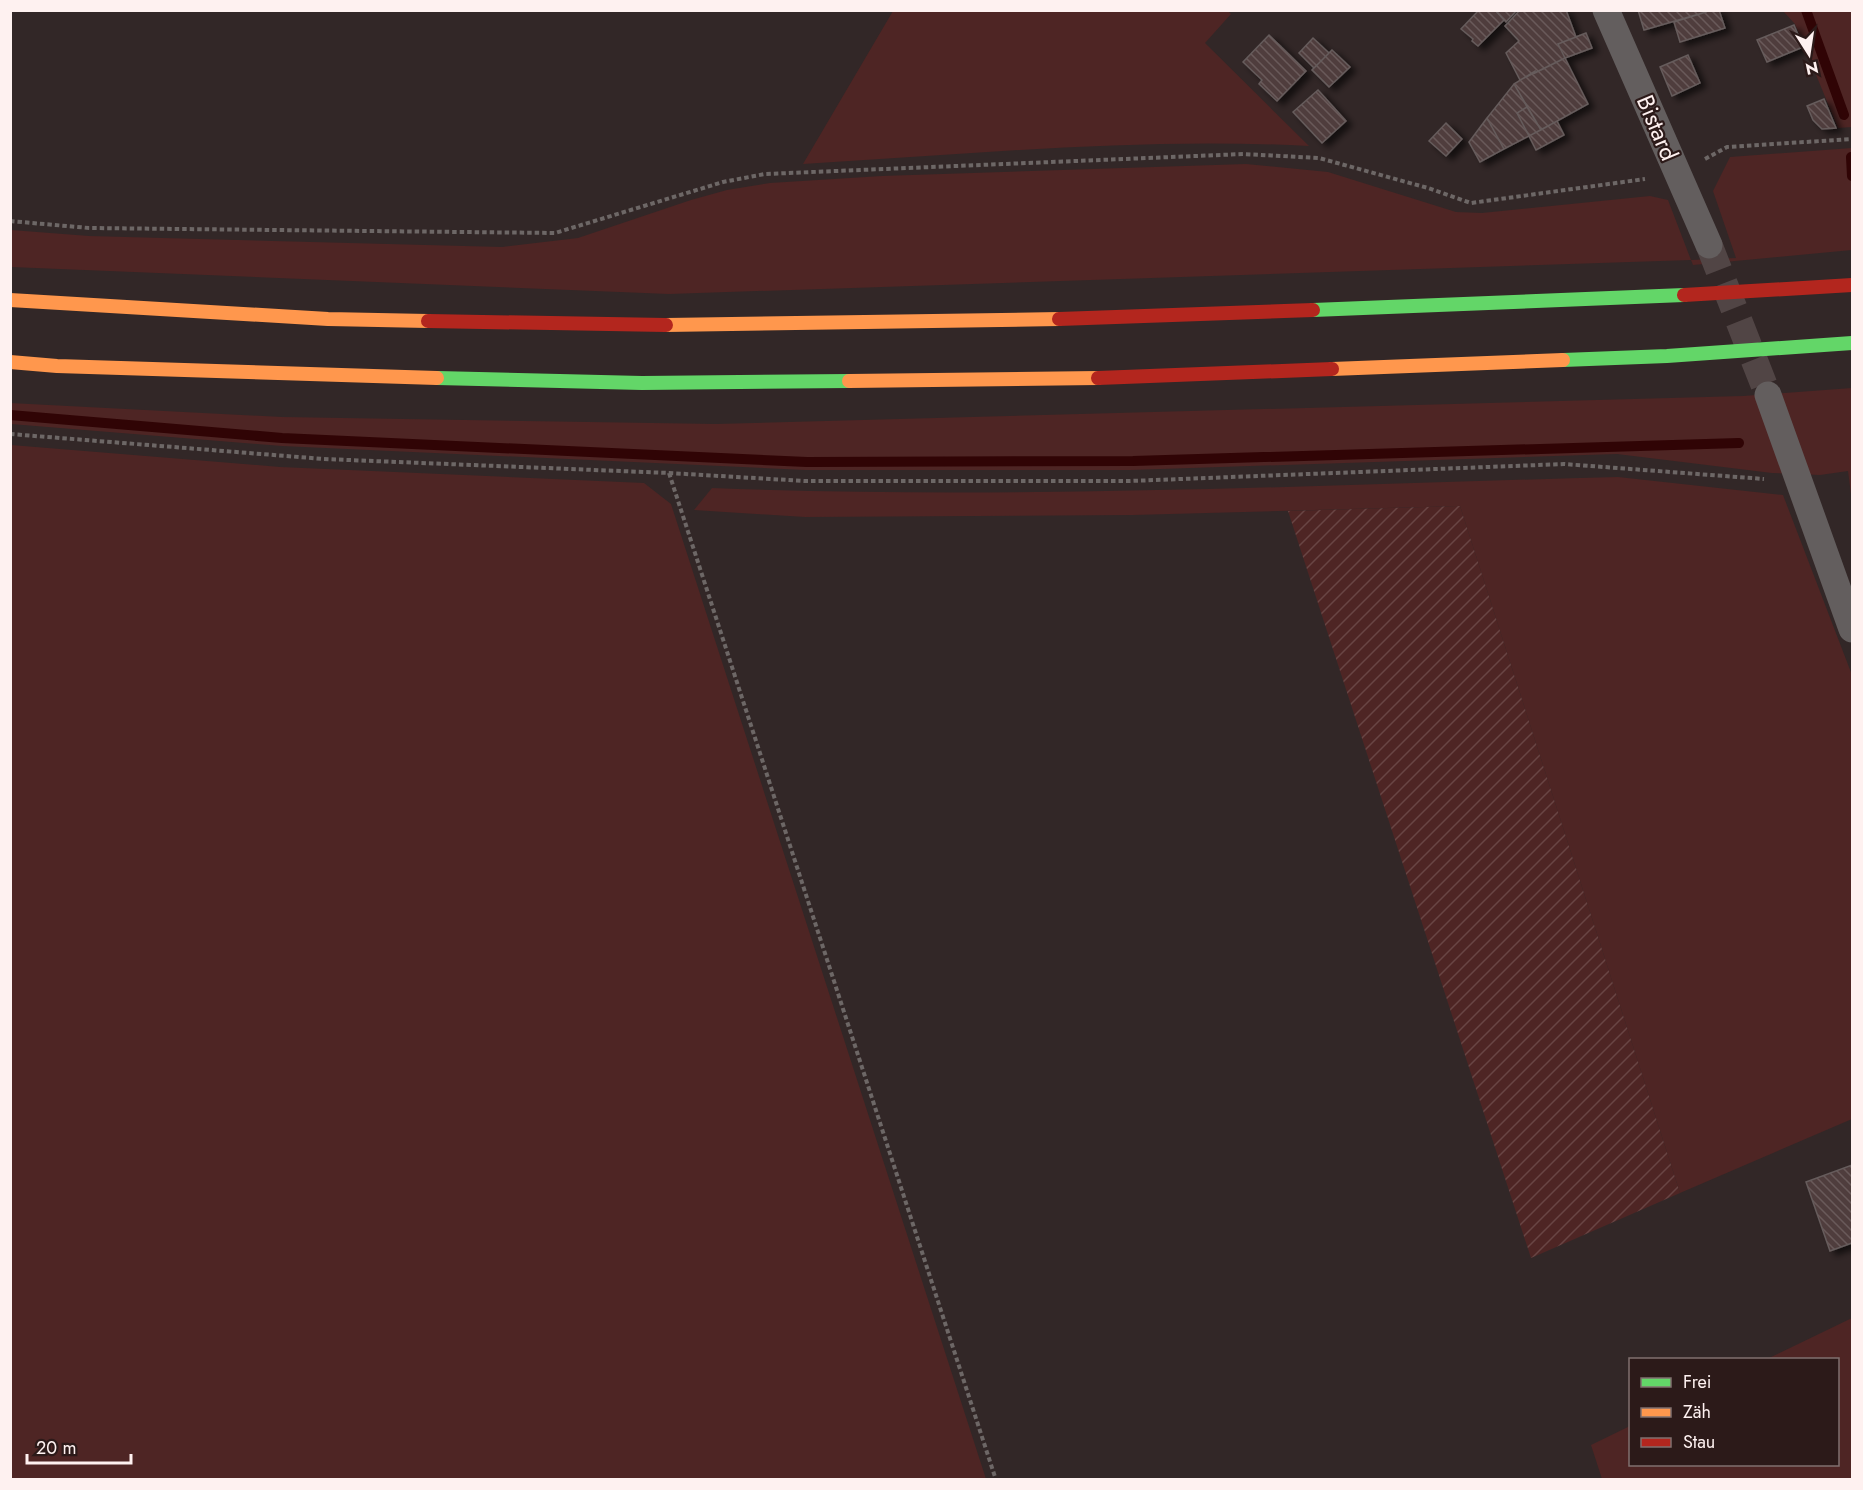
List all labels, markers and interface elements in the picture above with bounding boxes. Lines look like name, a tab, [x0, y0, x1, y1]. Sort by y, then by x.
north arrow	[1779, 24, 1839, 84]
text: N	[1803, 56, 1821, 81]
street label: Bistard	[1628, 89, 1687, 166]
legend	[1629, 1358, 1839, 1466]
text: Frei	[1683, 1369, 1712, 1395]
text: Zäh	[1683, 1399, 1711, 1425]
scale bar	[27, 1427, 130, 1465]
text: Stau	[1683, 1429, 1715, 1455]
text: 20 m	[36, 1435, 76, 1461]

